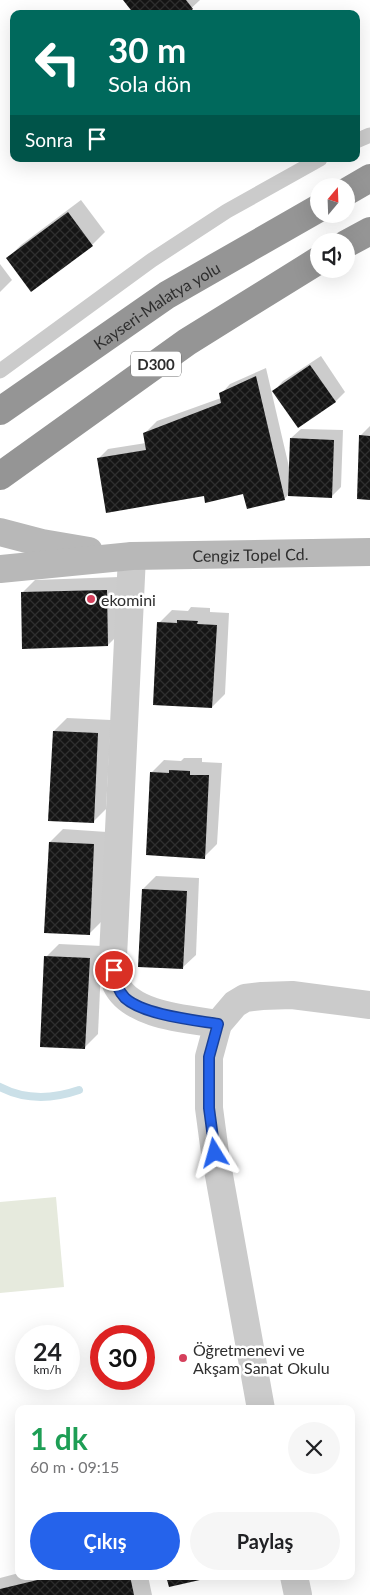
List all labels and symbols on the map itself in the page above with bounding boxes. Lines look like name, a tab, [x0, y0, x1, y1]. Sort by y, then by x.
north arrow	[310, 178, 355, 222]
street label: Kayseri-Malatya yolu	[89, 257, 223, 353]
road number: D300	[131, 352, 181, 376]
street label: Cengiz Topel Cd.	[192, 544, 309, 564]
place label: ekomini	[101, 590, 156, 609]
marker: ekomini	[85, 593, 97, 605]
pin	[93, 949, 135, 991]
position arrow	[188, 1126, 240, 1178]
speed limit sign: 30	[90, 1325, 155, 1390]
place label: Öğretmenevi ve Akşam Sanat Okulu	[193, 1340, 330, 1377]
marker: Öğretmenevi ve Akşam Sanat Okulu	[177, 1352, 189, 1364]

